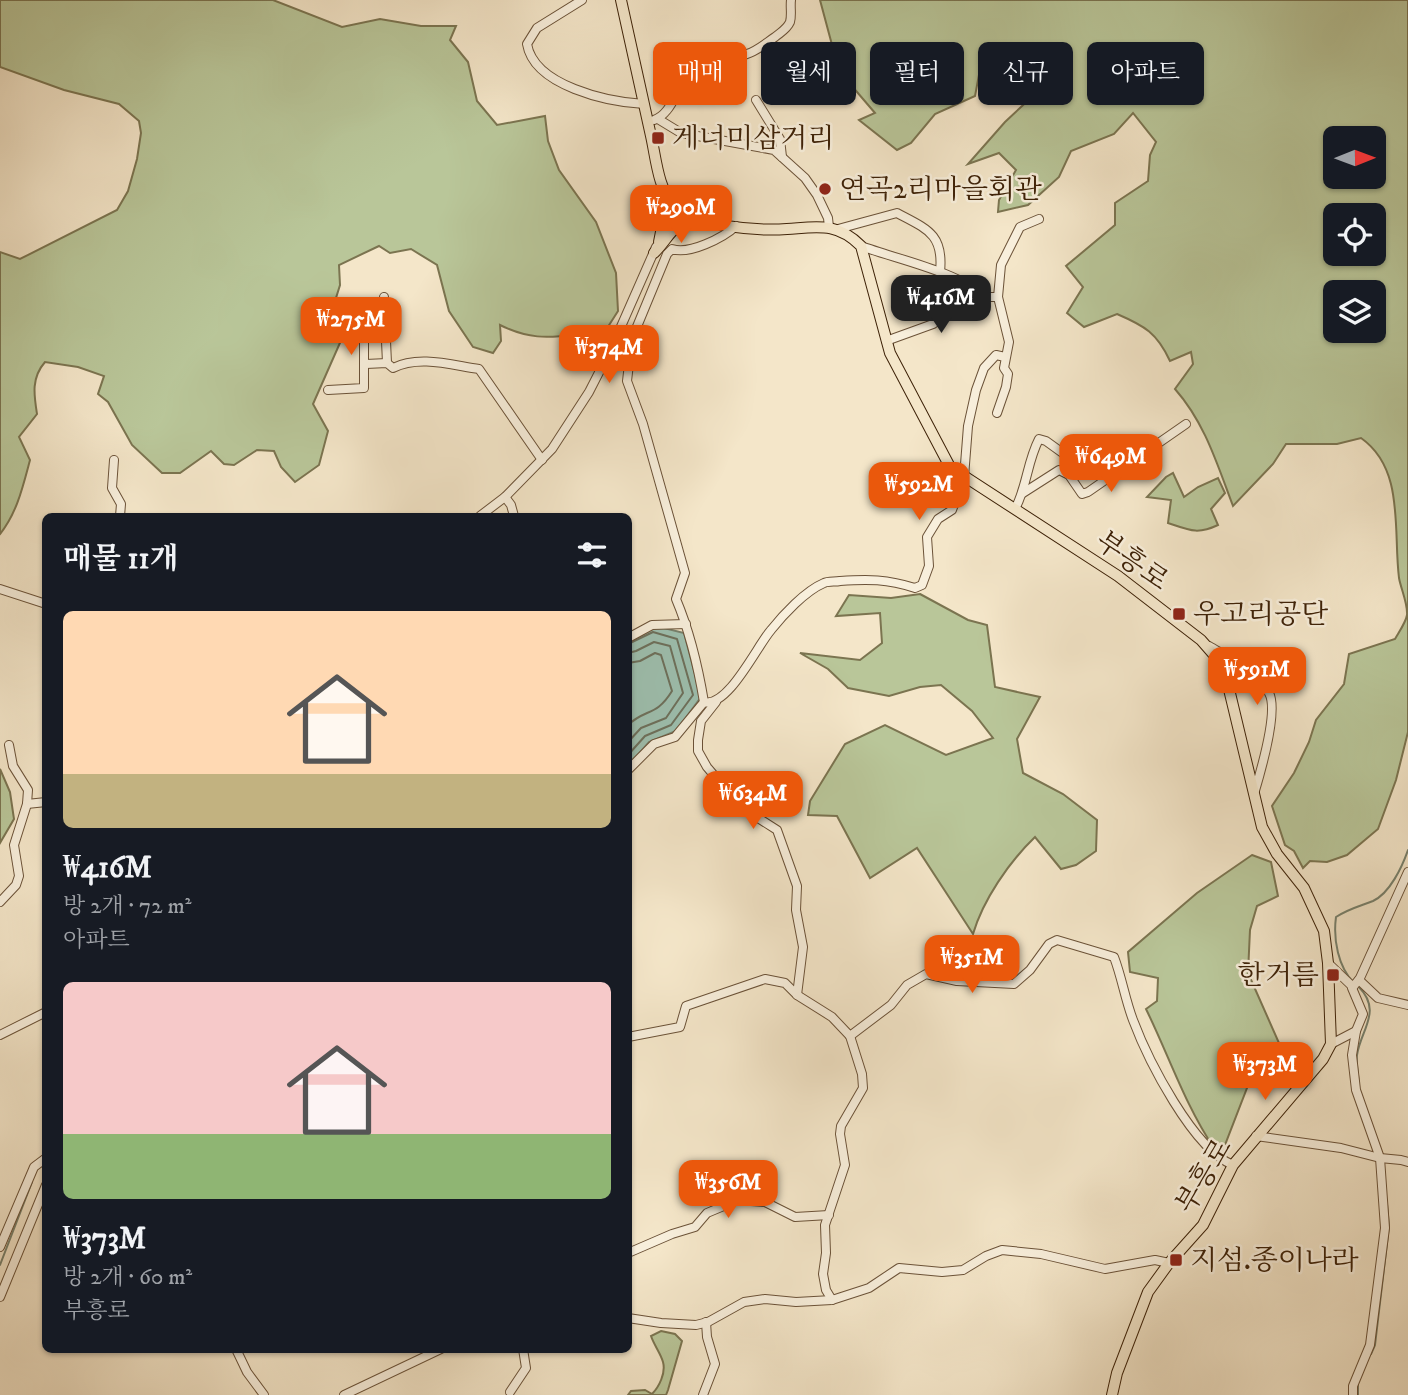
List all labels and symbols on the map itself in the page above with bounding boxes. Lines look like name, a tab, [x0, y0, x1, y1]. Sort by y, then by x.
place label: 게너미삼거리	[672, 121, 834, 156]
north arrow	[1323, 126, 1386, 189]
marker: 게너미삼거리	[650, 130, 666, 146]
place label: 연곡2리마을회관	[839, 172, 1042, 207]
marker: 연곡2리마을회관	[817, 181, 833, 197]
pin: ₩290M	[632, 186, 730, 245]
pin: ₩416M	[892, 276, 990, 335]
pin: ₩275M	[302, 298, 400, 357]
pin: ₩374M	[560, 326, 658, 385]
pin: ₩649M	[1062, 434, 1160, 494]
pin: ₩592M	[870, 462, 968, 522]
street label: 부흥로	[1089, 523, 1175, 599]
place label: 우고리공단	[1193, 597, 1328, 632]
marker: 우고리공단	[1171, 606, 1187, 622]
pin: ₩591M	[1208, 648, 1306, 707]
pin: ₩634M	[704, 772, 802, 831]
pin: ₩351M	[923, 936, 1021, 995]
place label: 한거름	[1238, 958, 1319, 993]
marker: 한거름	[1325, 967, 1341, 983]
pin: ₩373M	[1216, 1042, 1314, 1102]
street label: 부흥로	[1168, 1132, 1240, 1220]
pin: ₩356M	[679, 1160, 777, 1220]
place label: 지섬.종이나라	[1190, 1243, 1359, 1278]
marker: 지섬.종이나라	[1168, 1252, 1184, 1268]

